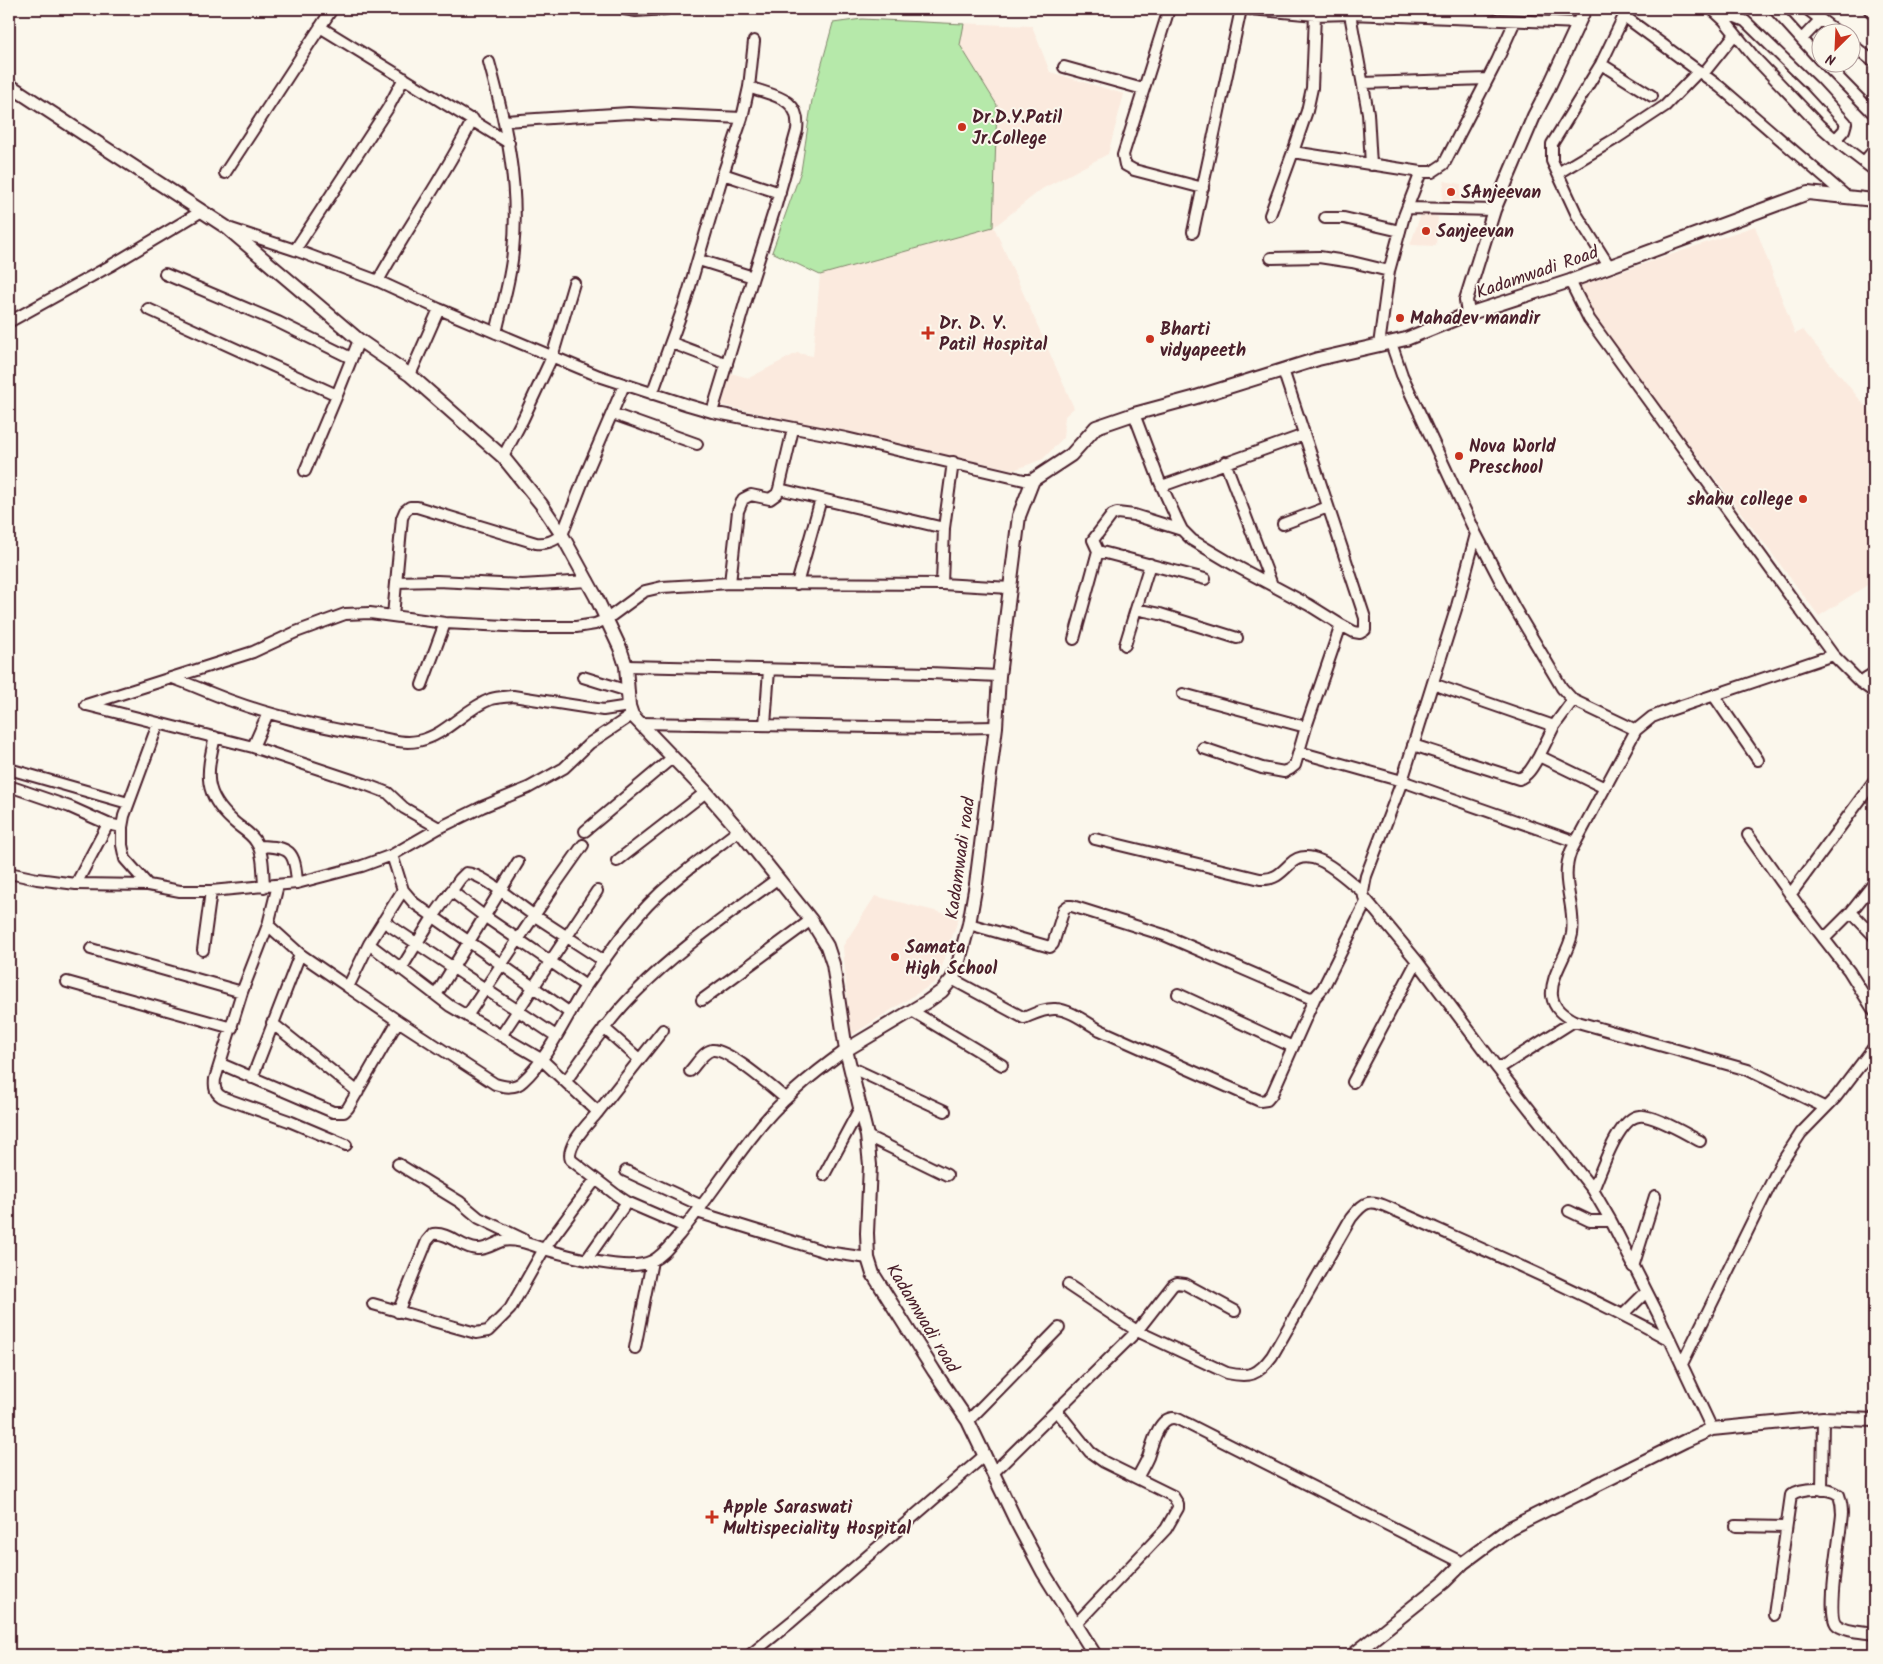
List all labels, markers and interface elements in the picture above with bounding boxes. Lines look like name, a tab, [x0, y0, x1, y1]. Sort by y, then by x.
north arrow	[1810, 22, 1860, 72]
text: N	[1822, 47, 1840, 71]
place label: Dr.D.Y.Patil Jr.College	[972, 104, 1062, 154]
marker: Dr.D.Y.Patil Jr.College	[956, 121, 968, 133]
place label: SAnjeevan	[1461, 179, 1541, 208]
marker: SAnjeevan	[1445, 186, 1457, 198]
place label: Sanjeevan	[1436, 218, 1514, 247]
marker: Sanjeevan	[1420, 225, 1432, 237]
street label: Kadamwadi Road	[1472, 239, 1604, 308]
place label: Mahadev mandir	[1410, 305, 1541, 334]
place label: Dr. D. Y. Patil Hospital	[939, 310, 1048, 360]
marker: Mahadev mandir	[1394, 312, 1406, 324]
place label: Bharti vidyapeeth	[1160, 316, 1246, 366]
marker: Dr. D. Y. Patil Hospital	[921, 326, 935, 340]
marker: Bharti vidyapeeth	[1144, 333, 1156, 345]
place label: Nova World Preschool	[1469, 433, 1556, 483]
marker: Nova World Preschool	[1453, 450, 1465, 462]
place label: shahu college	[1687, 486, 1793, 515]
marker: shahu college	[1797, 493, 1809, 505]
street label: Kadamwadi road	[939, 794, 985, 921]
place label: Samata High School	[905, 934, 997, 984]
marker: Samata High School	[889, 951, 901, 963]
street label: Kadamwadi road	[878, 1258, 966, 1380]
place label: Apple Saraswati Multispeciality Hospital	[723, 1494, 911, 1544]
marker: Apple Saraswati Multispeciality Hospital	[705, 1510, 719, 1524]

